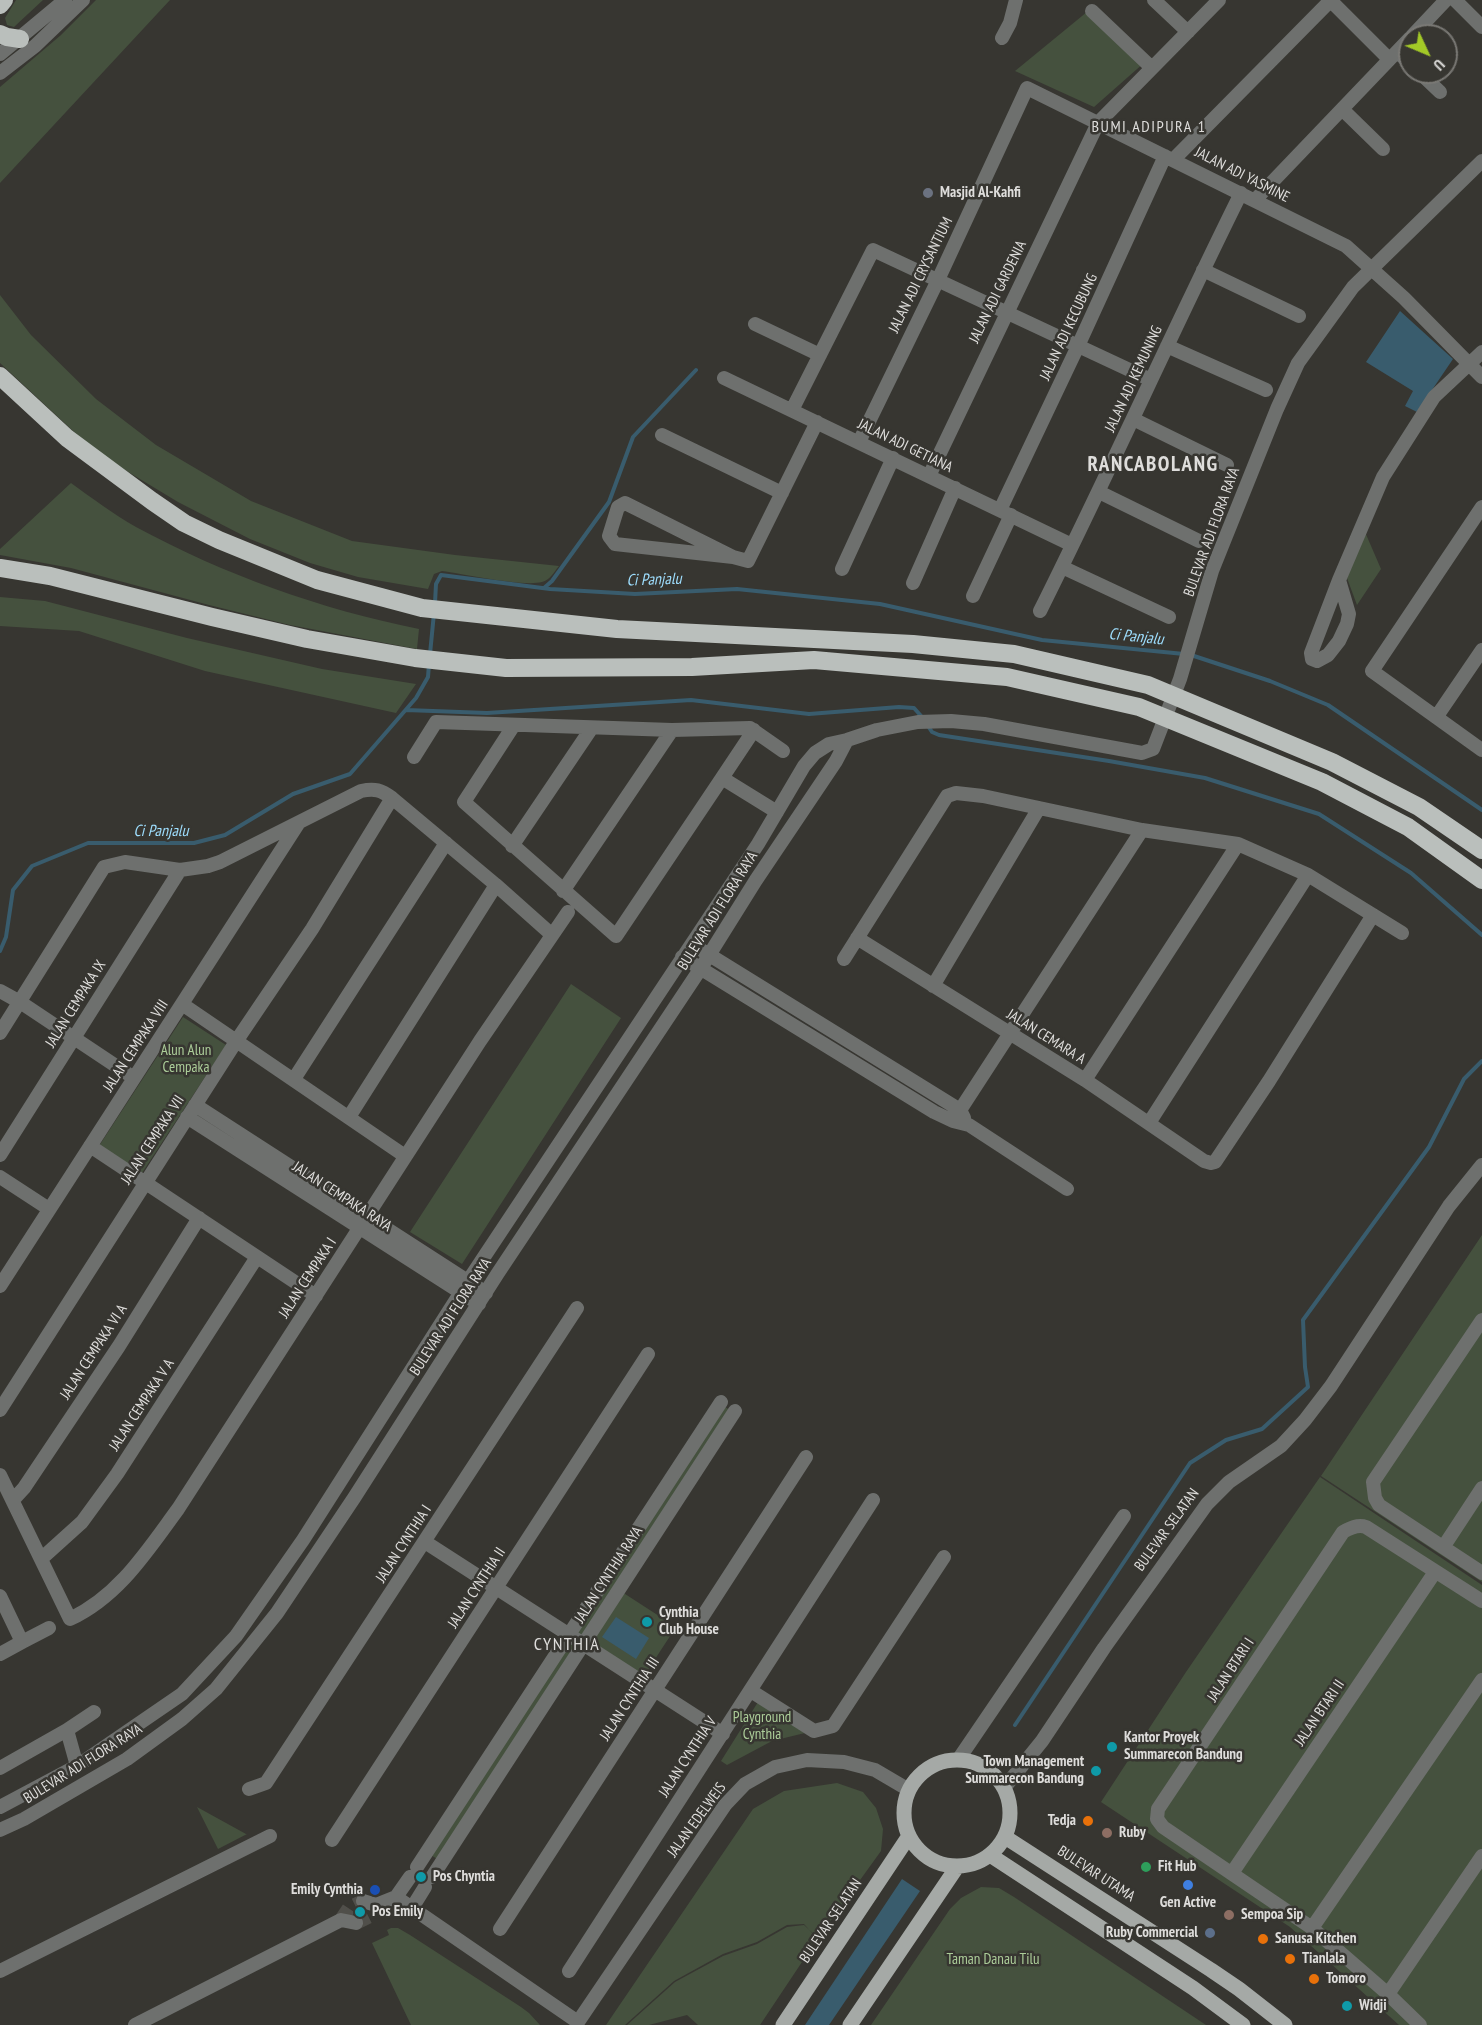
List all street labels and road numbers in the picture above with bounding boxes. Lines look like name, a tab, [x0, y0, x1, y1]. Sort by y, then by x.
street label: JALAN ADI YASMINE	[1192, 143, 1292, 207]
street label: JALAN ADI CRYSANTIUM	[885, 214, 957, 336]
street label: JALAN ADI GARDENIA	[965, 238, 1031, 346]
street label: JALAN ADI KECUBUNG	[1036, 271, 1102, 383]
street label: JALAN ADI KEMUNING	[1101, 323, 1167, 435]
street label: JALAN ADI GETIANA	[855, 415, 955, 477]
street label: BULEVAR ADI FLORA RAYA	[1180, 465, 1244, 599]
street label: BULEVAR ADI FLORA RAYA	[674, 849, 762, 973]
street label: JALAN CEMPAKA IX	[42, 957, 110, 1051]
street label: JALAN CEMPAKA VIII	[100, 997, 172, 1095]
street label: JALAN CEMARA A	[1003, 1006, 1089, 1068]
street label: JALAN CEMPAKA VII	[118, 1092, 188, 1188]
street label: JALAN CEMPAKA RAYA	[289, 1158, 395, 1236]
street label: JALAN CEMPAKA I	[275, 1234, 341, 1322]
street label: BULEVAR ADI FLORA RAYA	[406, 1255, 496, 1379]
street label: JALAN CEMPAKA VI A	[57, 1301, 131, 1403]
street label: JALAN CEMPAKA V A	[106, 1356, 178, 1454]
street label: BULEVAR SELATAN	[1131, 1485, 1203, 1575]
street label: JALAN CYNTHIA I	[372, 1502, 436, 1586]
street label: JALAN CYNTHIA RAYA	[571, 1523, 647, 1627]
street label: JALAN CYNTHIA II	[444, 1544, 510, 1632]
street label: JALAN BTARI I	[1204, 1635, 1258, 1705]
street label: JALAN CYNTHIA III	[596, 1654, 664, 1744]
street label: JALAN BTARI II	[1291, 1676, 1349, 1750]
street label: JALAN CYNTHIA V	[655, 1713, 721, 1801]
street label: BULEVAR ADI FLORA RAYA	[21, 1720, 145, 1808]
street label: JALAN EDELWEIS	[664, 1779, 730, 1861]
street label: BULEVAR UTAMA	[1054, 1842, 1138, 1906]
street label: BULEVAR SELATAN	[796, 1875, 866, 1967]

